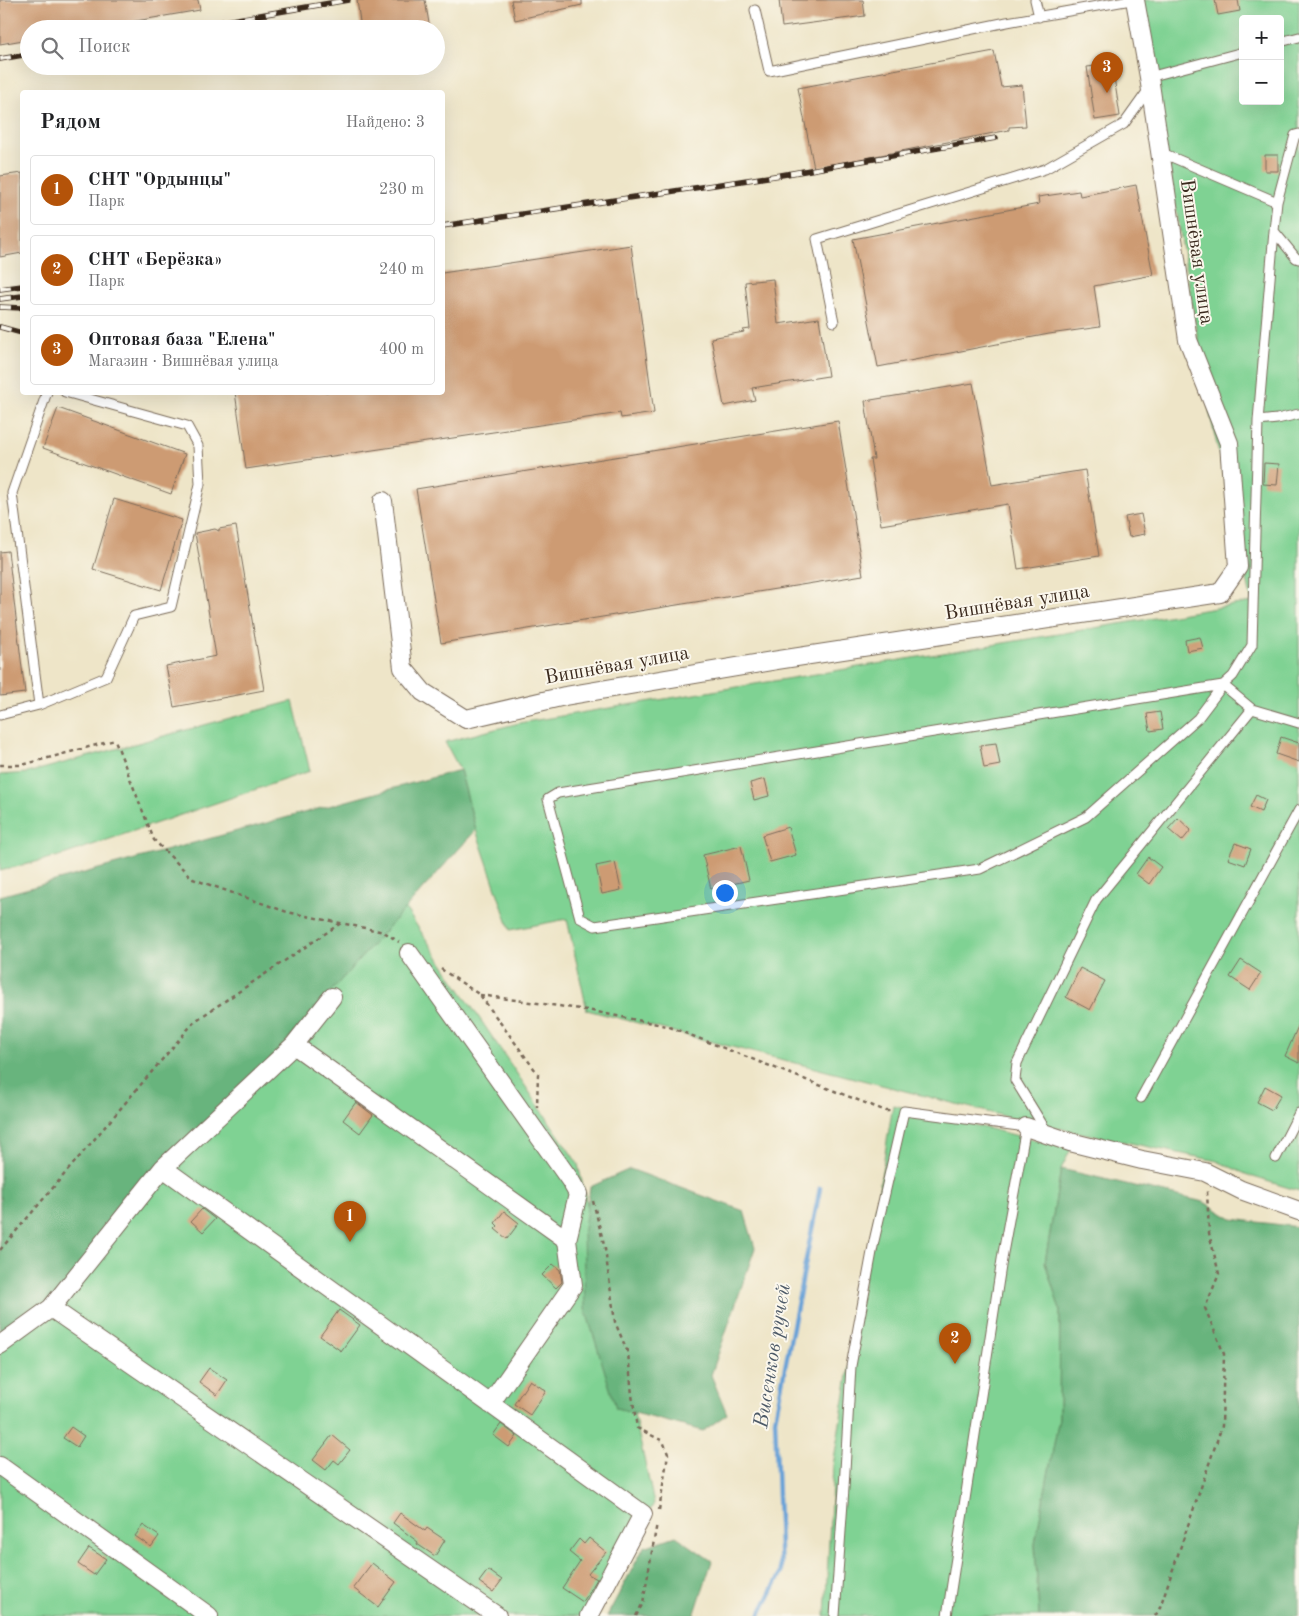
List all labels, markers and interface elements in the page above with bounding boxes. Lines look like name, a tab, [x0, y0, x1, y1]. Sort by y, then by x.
map controls	[1239, 15, 1284, 105]
button: +	[1239, 15, 1284, 60]
search box	[20, 20, 445, 75]
icon: search	[38, 34, 66, 62]
text: Поиск	[78, 38, 130, 57]
pin: 3	[1091, 52, 1123, 93]
button: −	[1239, 60, 1284, 105]
text: Рядом	[40, 112, 101, 133]
text: Найдено: 3	[346, 115, 425, 131]
text: СНТ "Ордынцы"	[88, 171, 231, 190]
street label: Вишнёвая улица	[1176, 178, 1216, 326]
text: 1	[52, 182, 62, 198]
text: 230 m	[379, 182, 424, 198]
text: Парк	[88, 194, 125, 210]
text: СНТ «Берёзка»	[88, 251, 223, 270]
text: 2	[52, 262, 62, 278]
text: 240 m	[379, 262, 424, 278]
text: Парк	[88, 274, 125, 290]
text: Оптовая база "Елена"	[88, 331, 276, 350]
text: 3	[52, 342, 62, 358]
text: 400 m	[379, 342, 424, 358]
text: Магазин · Вишнёвая улица	[88, 354, 279, 370]
street label: Вишнёвая улица	[943, 582, 1091, 624]
street label: Вишнёвая улица	[543, 643, 691, 689]
your location	[712, 880, 738, 906]
pin: 1	[334, 1201, 366, 1242]
water label: Висенков ручей	[751, 1282, 795, 1431]
pin: 2	[939, 1323, 971, 1364]

